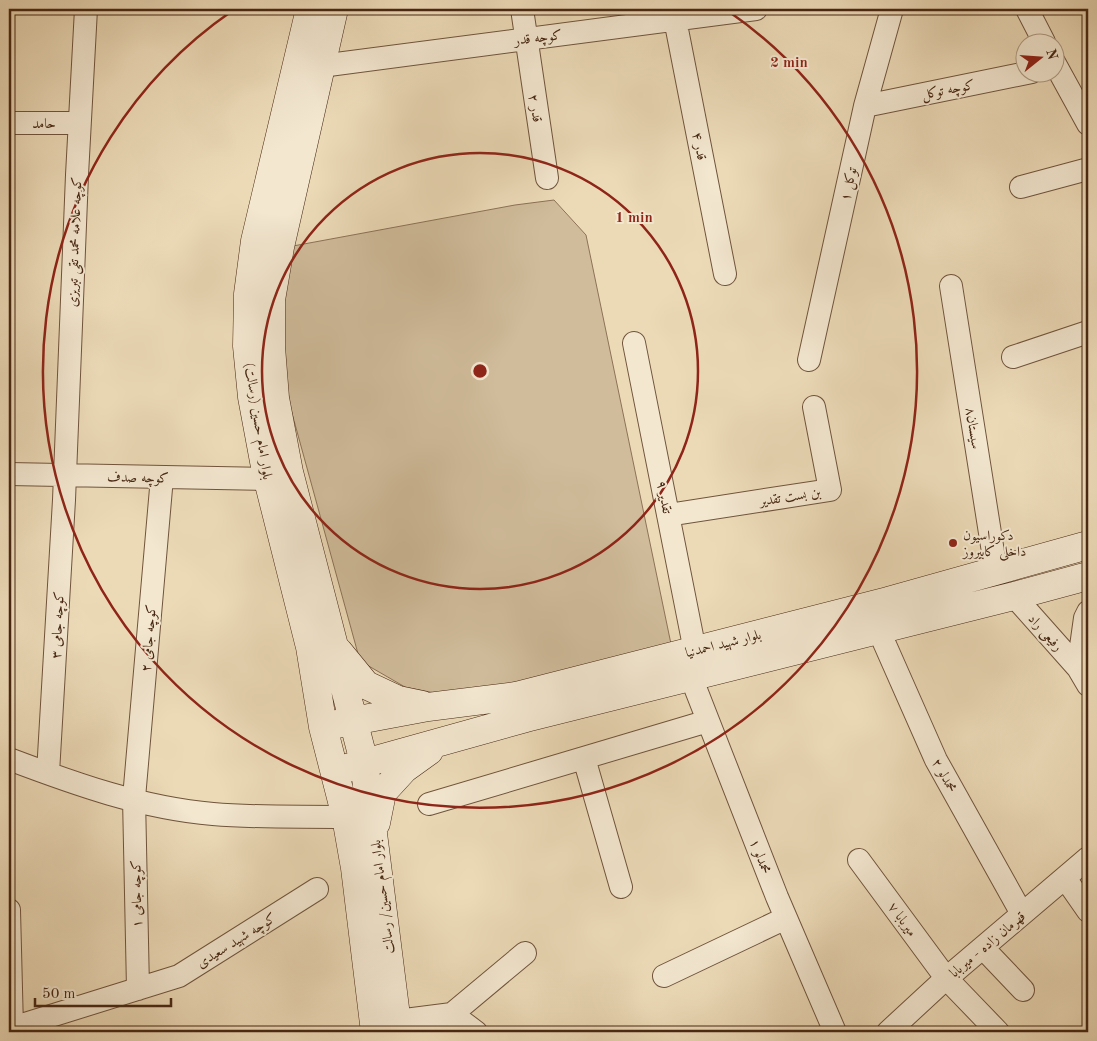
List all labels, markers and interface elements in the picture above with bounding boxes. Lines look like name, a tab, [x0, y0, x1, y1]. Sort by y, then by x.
street label: کوچه قدر	[511, 28, 563, 50]
north arrow	[1014, 32, 1064, 82]
text: N	[1043, 47, 1060, 62]
text: 2 min	[770, 56, 808, 71]
street label: کوچه توکل	[920, 77, 977, 105]
street label: قدر ۲	[525, 93, 544, 123]
street label: حامد	[32, 117, 56, 131]
street label: قدر ۴	[688, 131, 709, 162]
street label: توکل ۱	[838, 165, 862, 203]
street label: کوچه علامه محمد تقی تبریزی	[66, 177, 87, 308]
text: 1 min	[615, 211, 653, 226]
street label: بلوار امام حسین (رسالت)	[237, 361, 274, 482]
centre of rings	[471, 362, 489, 380]
street label: سیستان۸	[962, 406, 983, 450]
street label: کوچه صدف	[107, 470, 169, 488]
street label: ۹ تقدیر	[654, 479, 674, 515]
street label: بن بست تقدیر	[757, 485, 822, 509]
place label: دکوراسیون داخلی کابیروز	[961, 529, 1026, 561]
marker: دکوراسیون داخلی کابیروز	[947, 537, 959, 549]
street label: کوچه جامی ۳	[49, 591, 69, 659]
street label: کوچه جامی ۲	[139, 604, 161, 673]
street label: رفیعی راد	[1024, 612, 1065, 655]
street label: بلوار شهید احمدنیا	[684, 628, 763, 662]
street label: محمدلو ۲	[928, 756, 959, 795]
street label: محمدلو ۱	[746, 837, 773, 876]
street label: بلوار امام حسین/ رسالت	[369, 838, 402, 955]
street label: کوچه جامی ۱	[129, 860, 147, 928]
street label: میربابا ۷	[885, 900, 919, 940]
street label: قهرمان زاده - میربابا	[947, 909, 1029, 981]
street label: کوچه شهید سعیدی	[194, 911, 280, 973]
scale bar	[35, 976, 171, 1008]
text: 50 m	[42, 987, 76, 1002]

